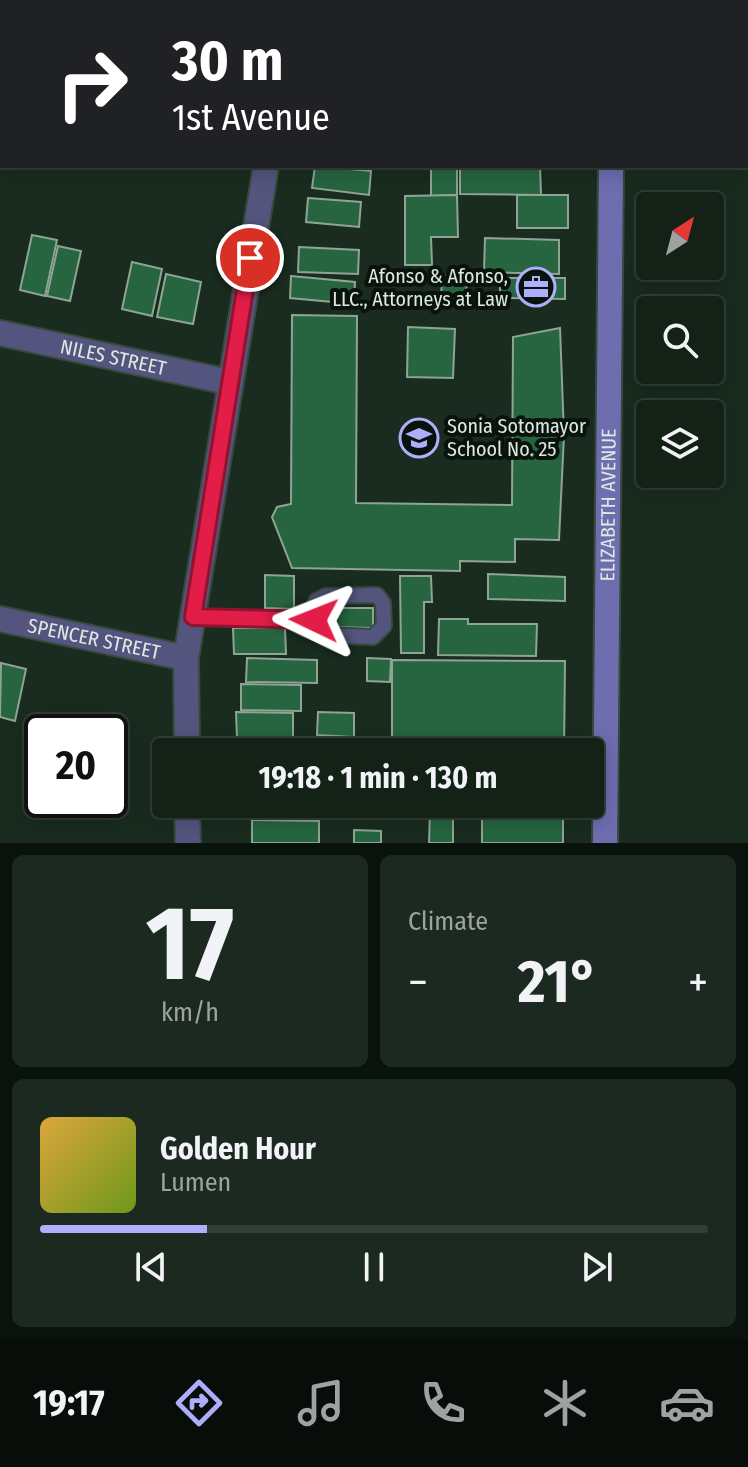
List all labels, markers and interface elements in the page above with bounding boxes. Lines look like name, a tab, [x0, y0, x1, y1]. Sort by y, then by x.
text: 30 m	[172, 28, 283, 95]
icon: right	[40, 32, 144, 136]
text: 1st Avenue	[172, 96, 330, 140]
north arrow	[636, 192, 724, 280]
map controls	[636, 192, 724, 488]
pin	[216, 224, 284, 292]
icon: arrive	[228, 236, 272, 280]
place label: Afonso & Afonso, LLC., Attorneys at Law	[332, 264, 508, 311]
office icon: Afonso & Afonso, LLC., Attorneys at Law	[515, 266, 557, 308]
button: search	[636, 296, 724, 384]
street label: NILES STREET	[58, 334, 169, 380]
button: layers	[636, 400, 724, 488]
place label: Sonia Sotomayor School No. 25	[447, 414, 586, 461]
school or university icon: Sonia Sotomayor School No. 25	[398, 417, 440, 459]
street label: ELIZABETH AVENUE	[595, 428, 621, 582]
position arrow	[272, 578, 356, 662]
street label: SPENCER STREET	[26, 613, 163, 664]
speed limit sign: 20	[24, 714, 128, 818]
text: 19:18 · 1 min · 130 m	[259, 760, 497, 796]
text: 17	[146, 882, 234, 1007]
text: Climate	[408, 906, 488, 937]
text: 21°	[518, 946, 598, 1018]
text: −	[408, 956, 428, 1009]
text: +	[688, 956, 708, 1009]
text: km/h	[161, 997, 219, 1028]
text: Golden Hour	[160, 1131, 316, 1167]
text: Lumen	[160, 1167, 231, 1198]
icon: previous	[129, 1245, 173, 1289]
icon: pause	[352, 1245, 396, 1289]
icon: next	[575, 1245, 619, 1289]
icon: directions	[171, 1375, 227, 1431]
icon: music	[293, 1375, 349, 1431]
icon: phone	[415, 1375, 471, 1431]
icon: climate	[537, 1375, 593, 1431]
icon: car	[659, 1375, 715, 1431]
text: 19:17	[33, 1381, 104, 1425]

